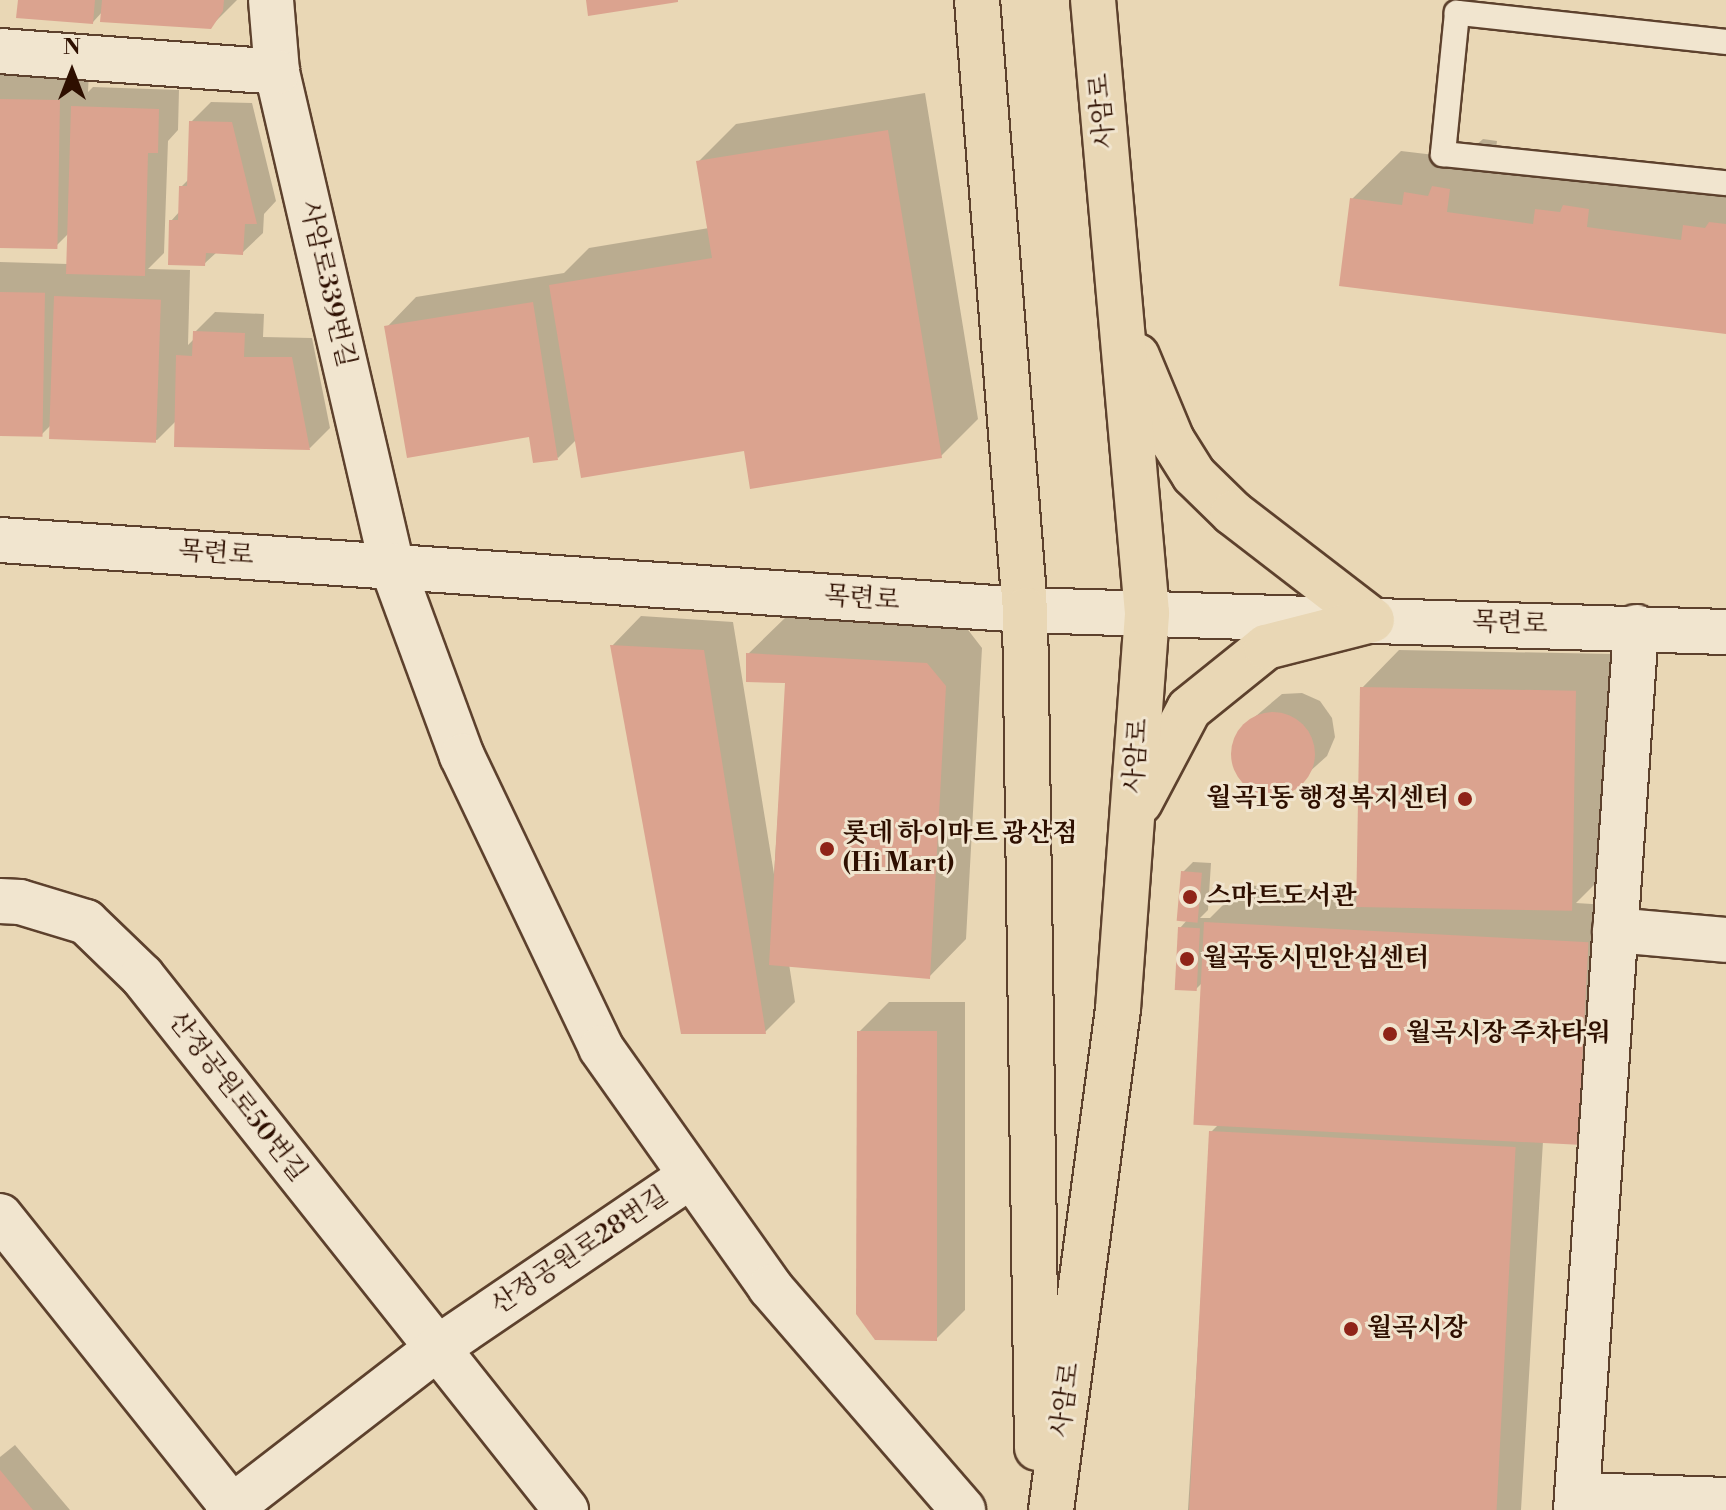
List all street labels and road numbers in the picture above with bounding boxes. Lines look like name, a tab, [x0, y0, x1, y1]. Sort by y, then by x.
street label: 사암로	[1084, 72, 1122, 150]
street label: 사암로339번길	[293, 198, 361, 370]
street label: 목련로	[177, 536, 255, 572]
street label: 목련로	[823, 581, 901, 617]
street label: 목련로	[1472, 607, 1548, 641]
street label: 사암로	[1119, 717, 1155, 795]
street label: 산정공원로50번길	[161, 1006, 313, 1188]
street label: 산정공원로28번길	[486, 1180, 674, 1322]
street label: 사암로	[1045, 1361, 1087, 1439]

